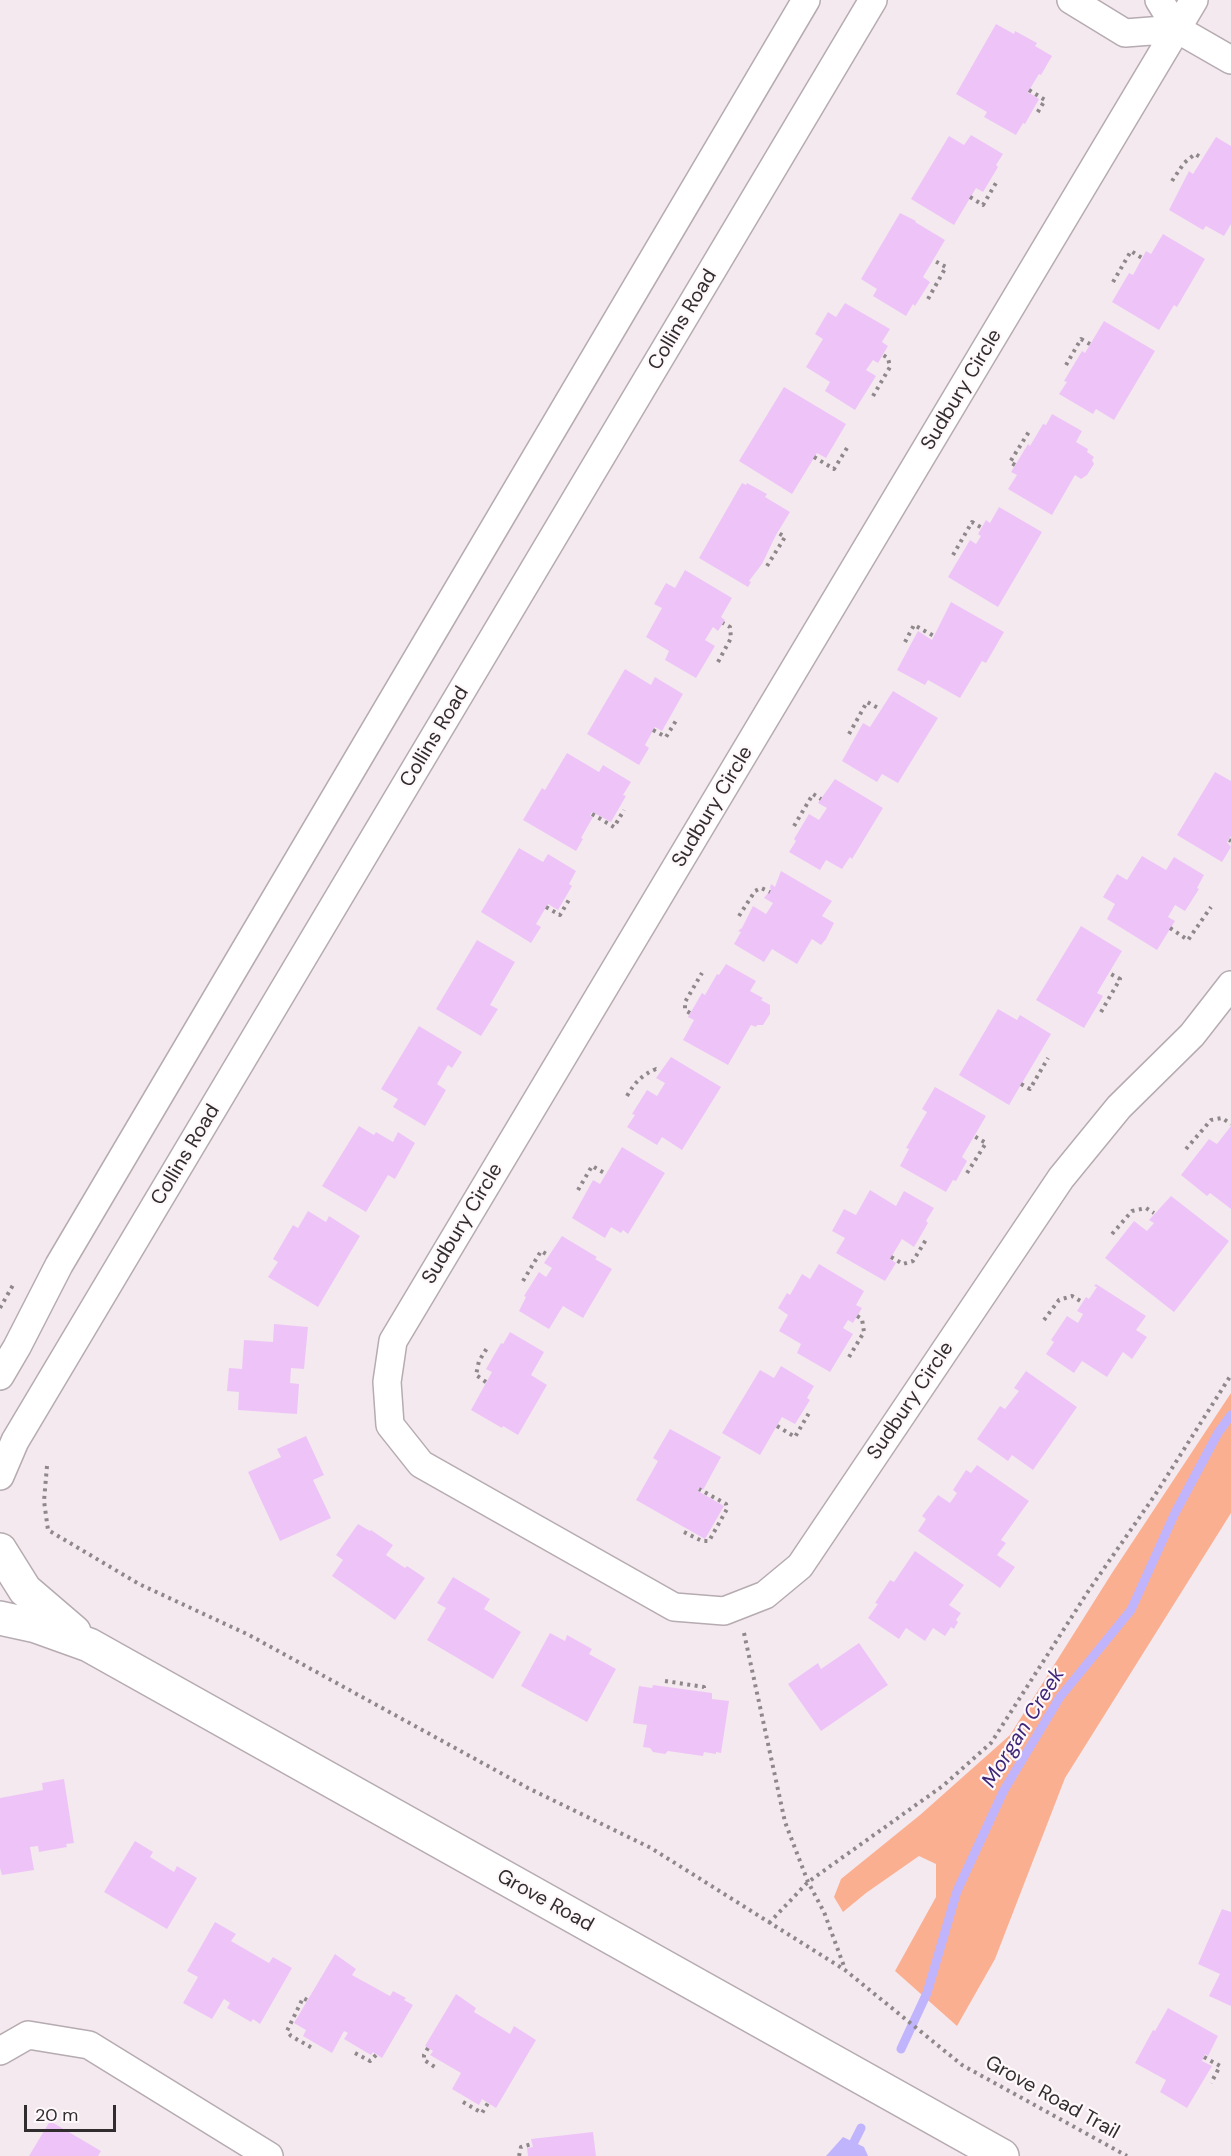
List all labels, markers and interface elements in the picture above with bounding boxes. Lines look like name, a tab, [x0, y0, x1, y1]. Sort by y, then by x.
street label: Collins Road	[644, 265, 722, 375]
street label: Sudbury Circle	[916, 325, 1008, 455]
street label: Collins Road	[396, 682, 474, 792]
street label: Sudbury Circle	[667, 742, 759, 872]
street label: Collins Road	[147, 1100, 225, 1210]
street label: Sudbury Circle	[417, 1159, 509, 1289]
street label: Sudbury Circle	[863, 1338, 959, 1464]
water label: Morgan Creek	[977, 1663, 1071, 1793]
street label: Grove Road	[492, 1865, 598, 1937]
street label: Grove Road Trail	[981, 2051, 1123, 2145]
scale bar	[27, 2093, 118, 2131]
text: 20 m	[35, 2103, 78, 2127]

